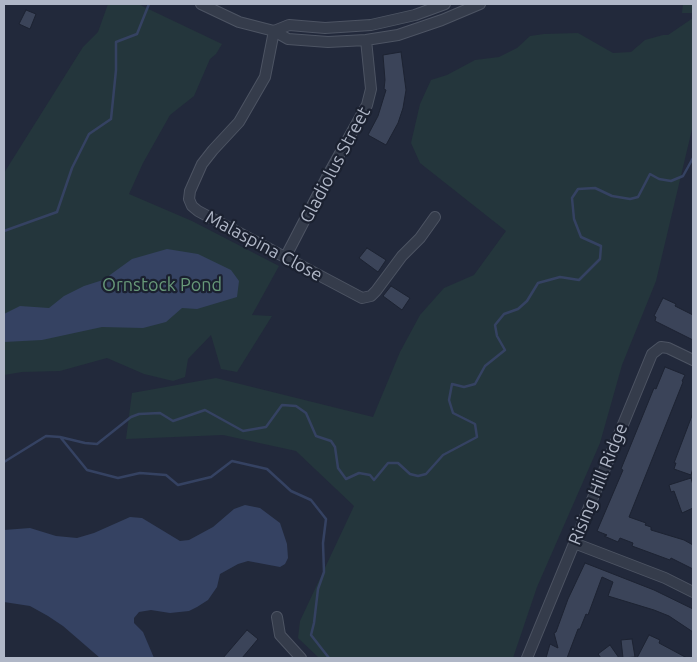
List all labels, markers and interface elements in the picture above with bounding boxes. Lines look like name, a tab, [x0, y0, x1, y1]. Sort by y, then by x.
street label: Gladiolus Street	[295, 103, 375, 227]
street label: Malaspina Close	[202, 206, 326, 286]
park label: Ornstock Pond	[102, 274, 222, 296]
street label: Rising Hill Ridge	[564, 420, 632, 548]

